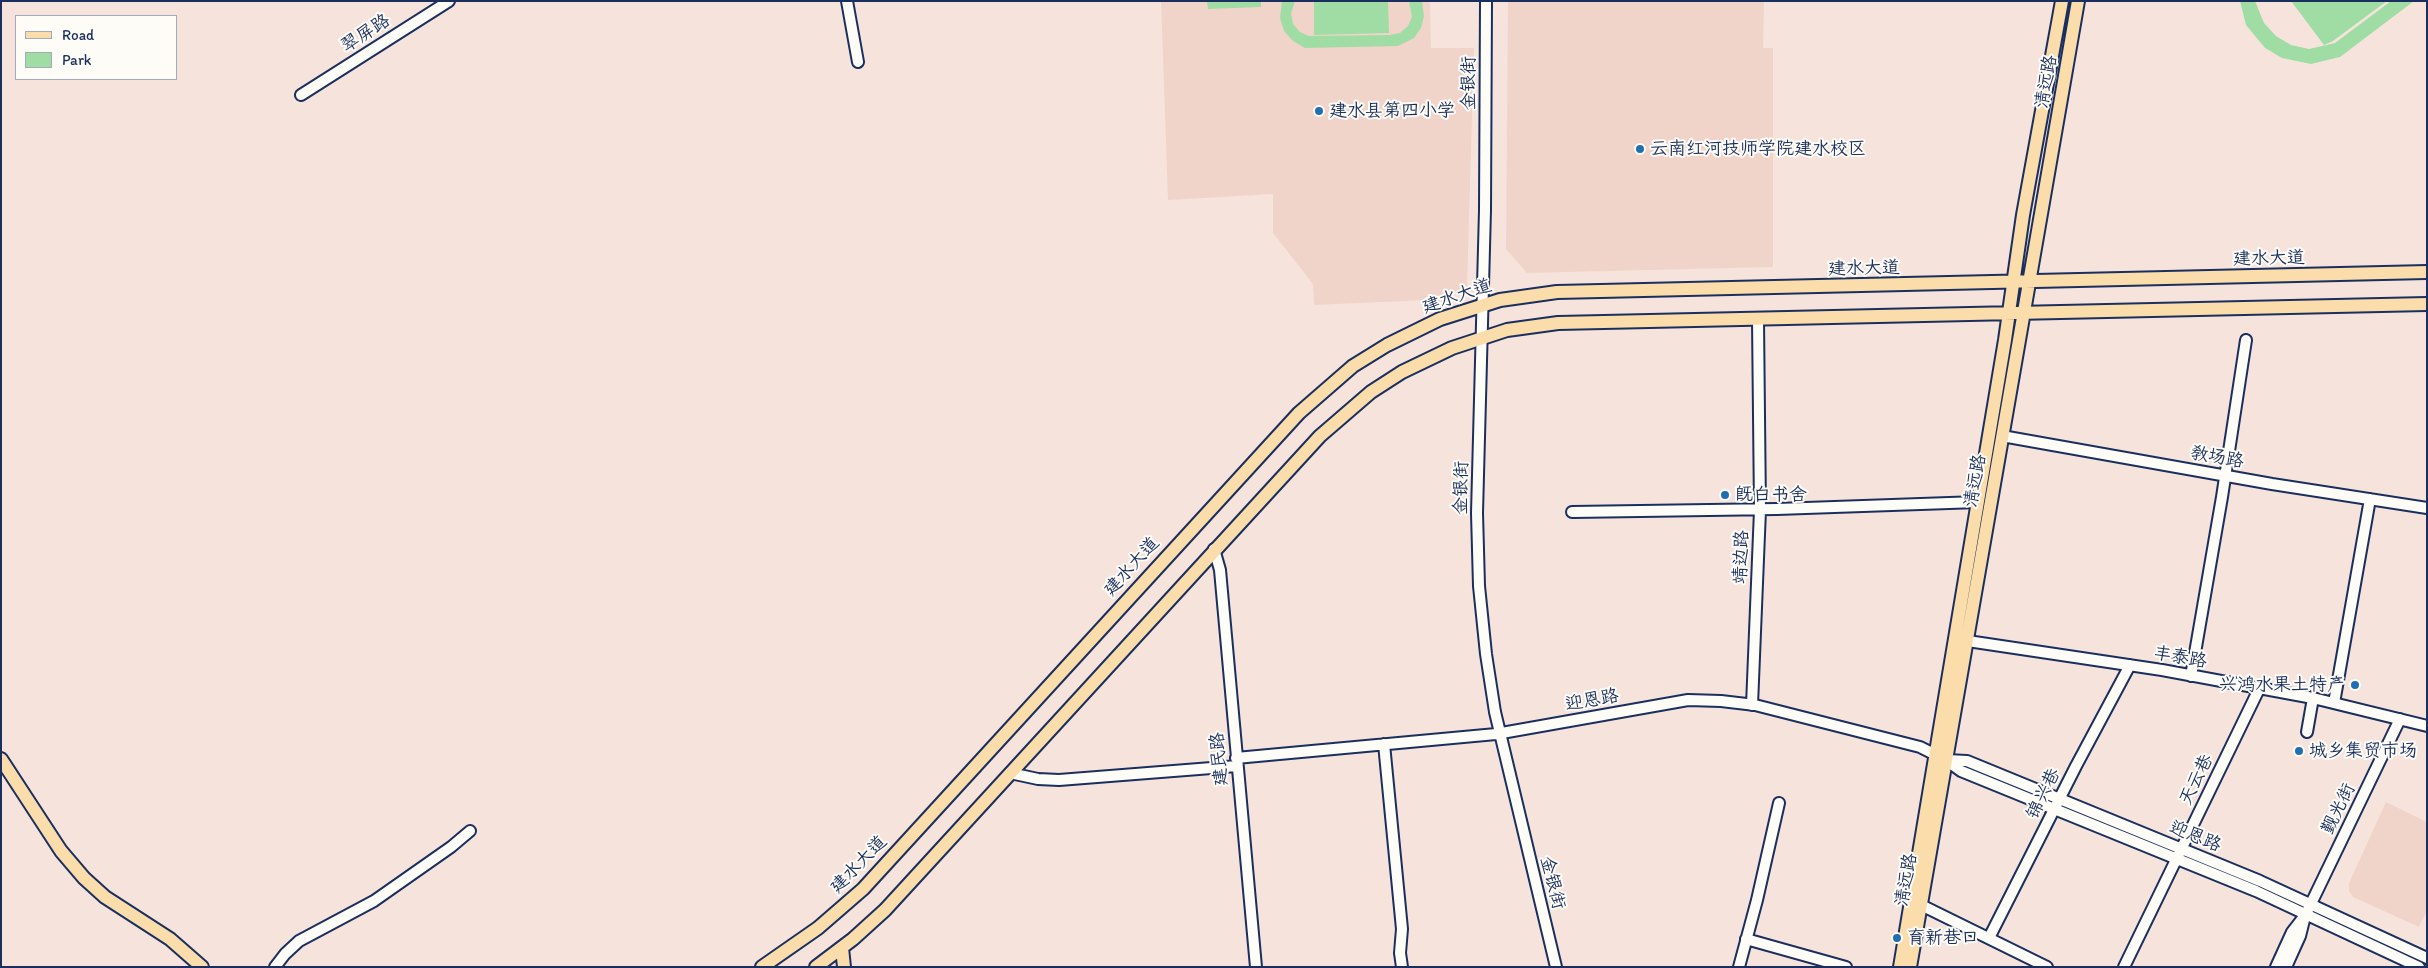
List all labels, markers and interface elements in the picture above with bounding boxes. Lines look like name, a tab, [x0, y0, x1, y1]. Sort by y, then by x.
street label: 翠屏路	[337, 10, 395, 58]
legend	[15, 15, 178, 80]
text: Road	[62, 26, 94, 44]
text: Park	[62, 51, 92, 69]
street label: 清远路	[2032, 54, 2062, 110]
street label: 金银街	[1458, 56, 1480, 110]
place label: 建水县第四小学	[1329, 100, 1455, 122]
marker: 建水县第四小学	[1313, 105, 1325, 117]
place label: 云南红河技师学院建水校区	[1650, 138, 1866, 160]
marker: 云南红河技师学院建水校区	[1634, 143, 1646, 155]
street label: 建水大道	[2233, 248, 2305, 270]
street label: 建水大道	[1828, 258, 1900, 280]
street label: 建水大道	[1419, 275, 1495, 319]
street label: 教场路	[2189, 443, 2245, 473]
street label: 清远路	[1961, 453, 1991, 509]
street label: 金银街	[1451, 461, 1473, 515]
place label: 既白书舍	[1735, 484, 1807, 506]
marker: 既白书舍	[1719, 489, 1731, 501]
street label: 靖边路	[1730, 530, 1754, 584]
street label: 建水大道	[1100, 533, 1164, 601]
street label: 丰泰路	[2152, 643, 2208, 673]
place label: 兴鸿水果土特产	[2219, 674, 2345, 696]
marker: 兴鸿水果土特产	[2349, 679, 2361, 691]
street label: 迎恩路	[1564, 686, 1620, 716]
street label: 建民路	[1207, 731, 1233, 787]
place label: 城乡集贸市场	[2309, 740, 2417, 762]
marker: 城乡集贸市场	[2293, 745, 2305, 757]
street label: 天云巷	[2175, 751, 2219, 809]
street label: 锦兴巷	[2022, 765, 2066, 823]
street label: 觐光街	[2317, 780, 2361, 838]
street label: 迎恩路	[2166, 817, 2224, 857]
street label: 建水大道	[826, 832, 892, 898]
street label: 清远路	[1892, 852, 1922, 908]
street label: 金银街	[1535, 854, 1569, 912]
place label: 育新巷口	[1907, 927, 1979, 949]
marker: 育新巷口	[1891, 932, 1903, 944]

